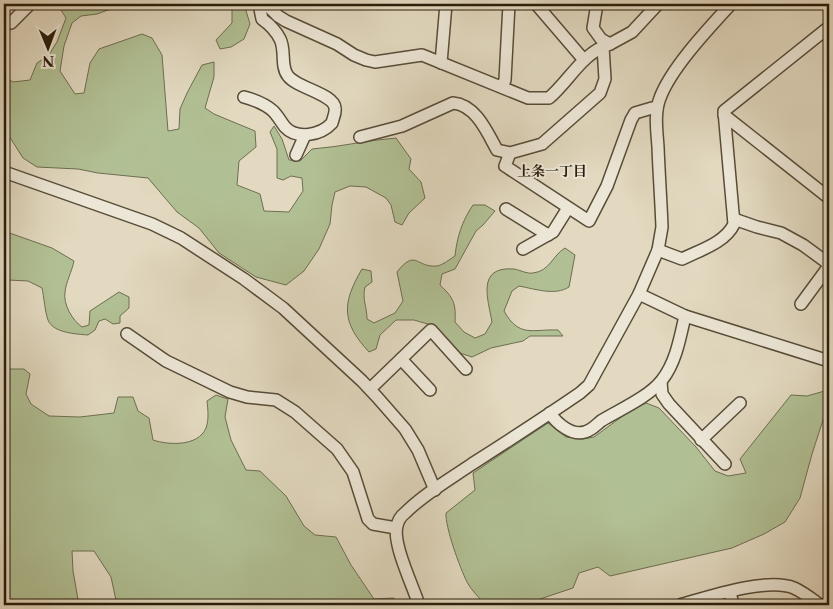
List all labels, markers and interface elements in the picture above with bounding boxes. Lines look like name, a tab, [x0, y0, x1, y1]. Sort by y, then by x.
north arrow	[22, 22, 72, 72]
text: N	[42, 52, 54, 70]
district label: 上条一丁目	[517, 162, 587, 180]

